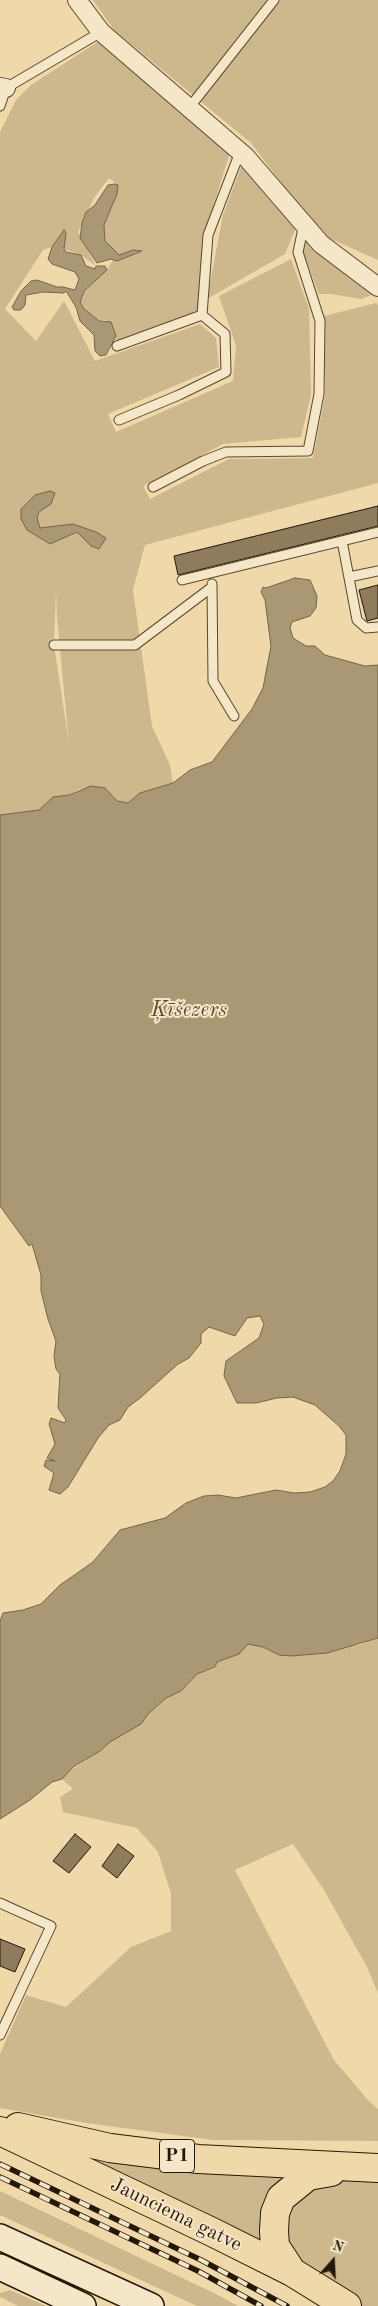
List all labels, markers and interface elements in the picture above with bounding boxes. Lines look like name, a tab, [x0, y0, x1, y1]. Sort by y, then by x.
water label: Ķīšezers	[151, 997, 227, 1023]
road number: P1	[160, 2140, 194, 2172]
street label: Jaunciema gatve	[106, 2173, 246, 2257]
north arrow	[308, 2236, 358, 2286]
text: N	[331, 2238, 345, 2255]

